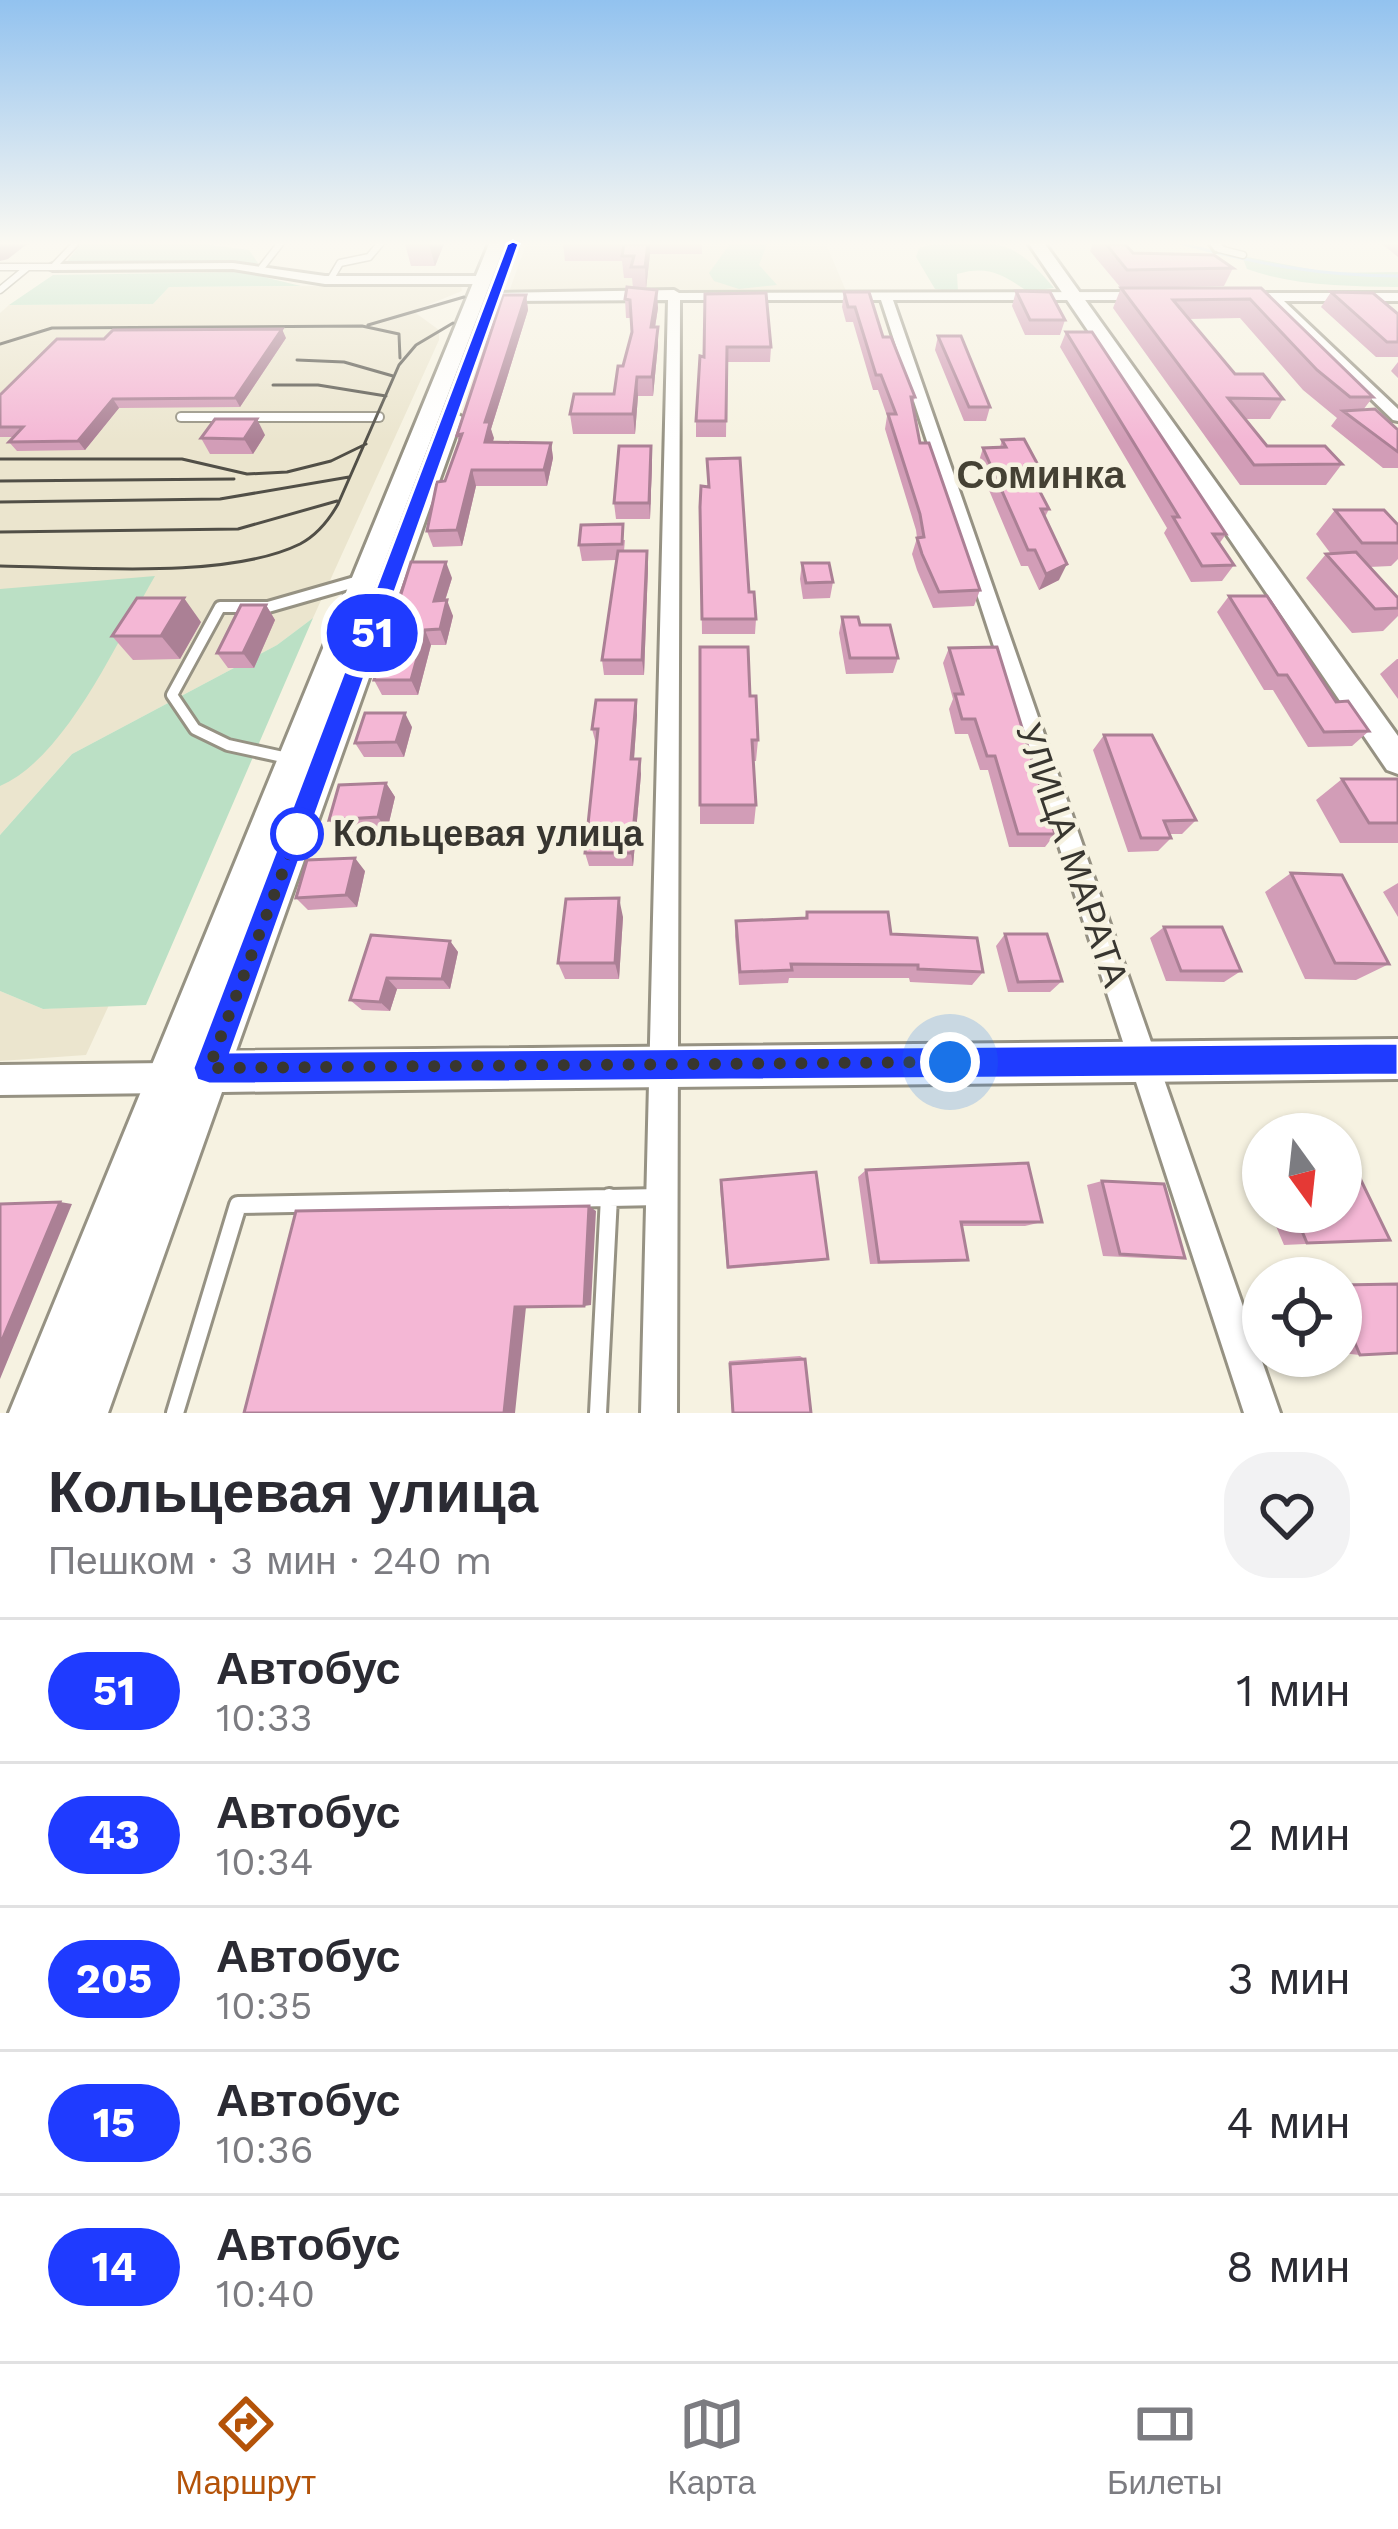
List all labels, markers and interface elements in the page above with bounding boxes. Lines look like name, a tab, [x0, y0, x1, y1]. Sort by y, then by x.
district label: Соминка	[956, 452, 1126, 497]
line badge: 51	[318, 594, 426, 672]
text: 51	[351, 608, 393, 657]
street label: УЛИЦА МАРАТА	[1007, 718, 1137, 992]
marker: Кольцевая улица	[272, 809, 322, 859]
place label: Кольцевая улица	[333, 813, 644, 855]
your location	[920, 1032, 980, 1092]
north arrow	[1242, 1113, 1362, 1233]
map controls	[1242, 1113, 1362, 1377]
button: locate	[1242, 1257, 1362, 1377]
button: heart	[1224, 1452, 1350, 1578]
text: Кольцевая улица	[48, 1459, 538, 1526]
text: Пешком · 3 мин · 240 m	[48, 1538, 492, 1583]
text: Автобус	[216, 1642, 401, 1695]
text: 1 мин	[1236, 1664, 1350, 1717]
text: 51	[93, 1666, 135, 1715]
text: 10:33	[216, 1695, 313, 1740]
text: Автобус	[216, 1786, 401, 1839]
text: 2 мин	[1227, 1808, 1350, 1861]
text: 43	[88, 1810, 140, 1859]
text: 10:34	[216, 1839, 314, 1884]
text: Автобус	[216, 1930, 401, 1983]
text: 3 мин	[1227, 1952, 1350, 2005]
text: 205	[76, 1954, 152, 2003]
text: 10:35	[216, 1983, 312, 2028]
text: Автобус	[216, 2074, 401, 2127]
text: 4 мин	[1226, 2096, 1350, 2149]
text: 15	[93, 2098, 135, 2147]
text: 10:36	[216, 2127, 313, 2172]
text: Автобус	[216, 2218, 401, 2271]
text: 8 мин	[1226, 2240, 1350, 2293]
text: 14	[91, 2242, 137, 2291]
text: 10:40	[216, 2271, 315, 2316]
tab: Маршрут	[176, 2391, 316, 2502]
tab: Карта	[667, 2391, 756, 2502]
tab: Билеты	[1107, 2391, 1222, 2502]

